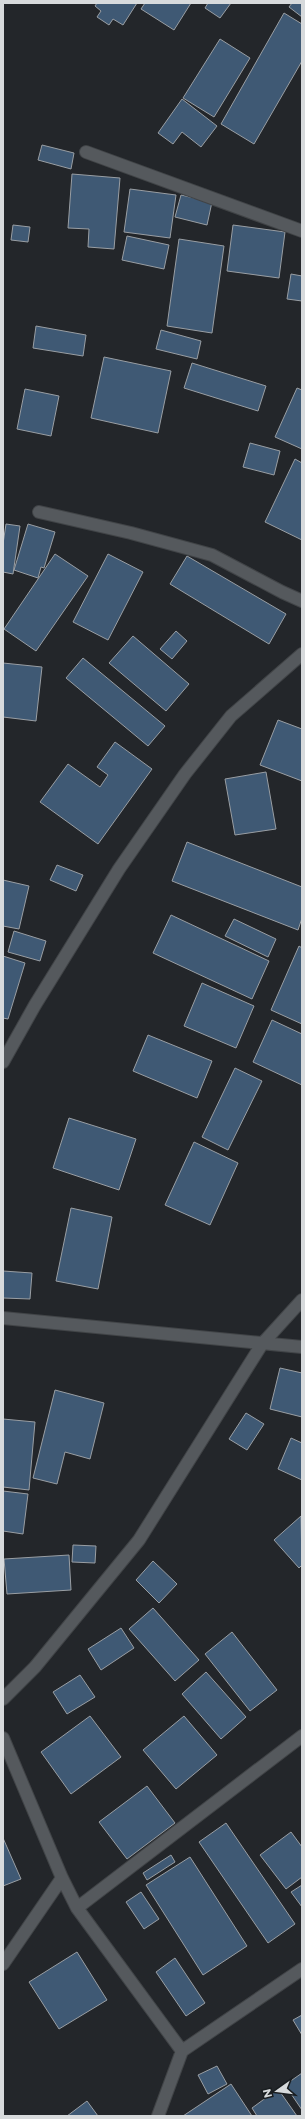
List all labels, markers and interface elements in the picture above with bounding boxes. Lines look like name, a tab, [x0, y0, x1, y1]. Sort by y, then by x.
north arrow	[257, 2071, 297, 2111]
text: N	[259, 2087, 275, 2099]

